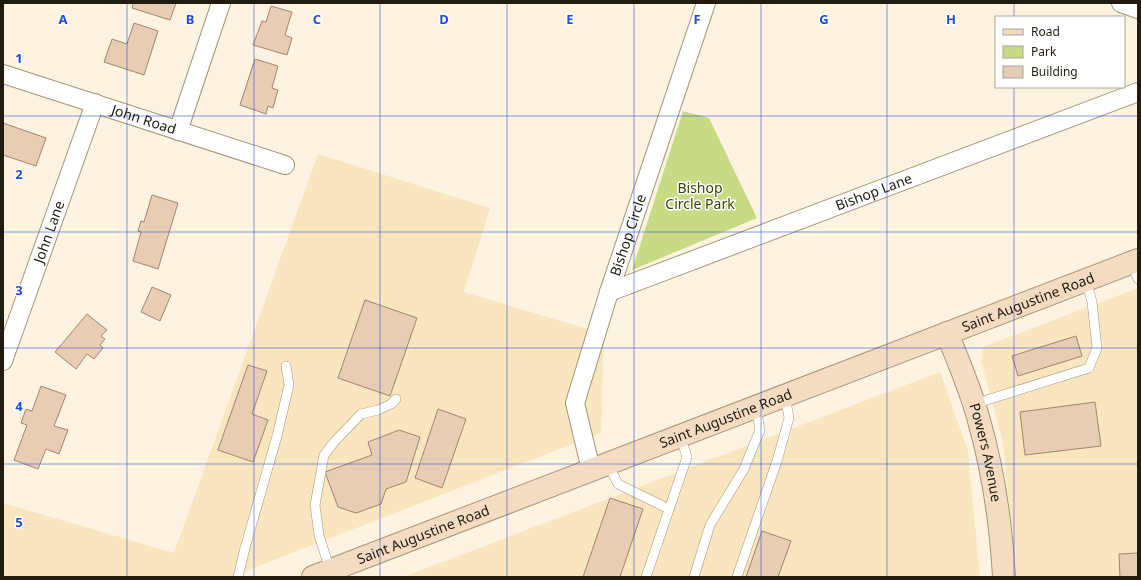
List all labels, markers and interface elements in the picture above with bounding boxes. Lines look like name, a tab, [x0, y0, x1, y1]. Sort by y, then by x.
text: A	[59, 10, 68, 28]
text: B	[186, 10, 194, 28]
text: C	[313, 10, 321, 28]
text: D	[439, 10, 449, 28]
text: E	[566, 10, 574, 28]
text: F	[693, 10, 701, 28]
text: G	[819, 10, 829, 28]
text: H	[946, 10, 956, 28]
legend	[995, 16, 1125, 88]
text: Road	[1031, 23, 1060, 40]
text: Park	[1031, 43, 1057, 60]
text: 1	[15, 49, 23, 67]
text: Building	[1031, 63, 1078, 80]
street label: John Road	[107, 99, 179, 138]
text: 2	[15, 165, 23, 183]
street label: Bishop Lane	[832, 168, 915, 215]
park label: Bishop Circle Park	[665, 178, 735, 213]
street label: Bishop Circle	[605, 191, 650, 278]
street label: John Lane	[28, 198, 68, 267]
street label: Saint Augustine Road	[959, 268, 1097, 336]
text: 3	[15, 281, 23, 299]
street label: Saint Augustine Road	[656, 384, 794, 452]
text: 4	[15, 397, 23, 415]
street label: Powers Avenue	[965, 401, 1006, 503]
street label: Saint Augustine Road	[354, 500, 492, 568]
text: 5	[15, 513, 23, 531]

